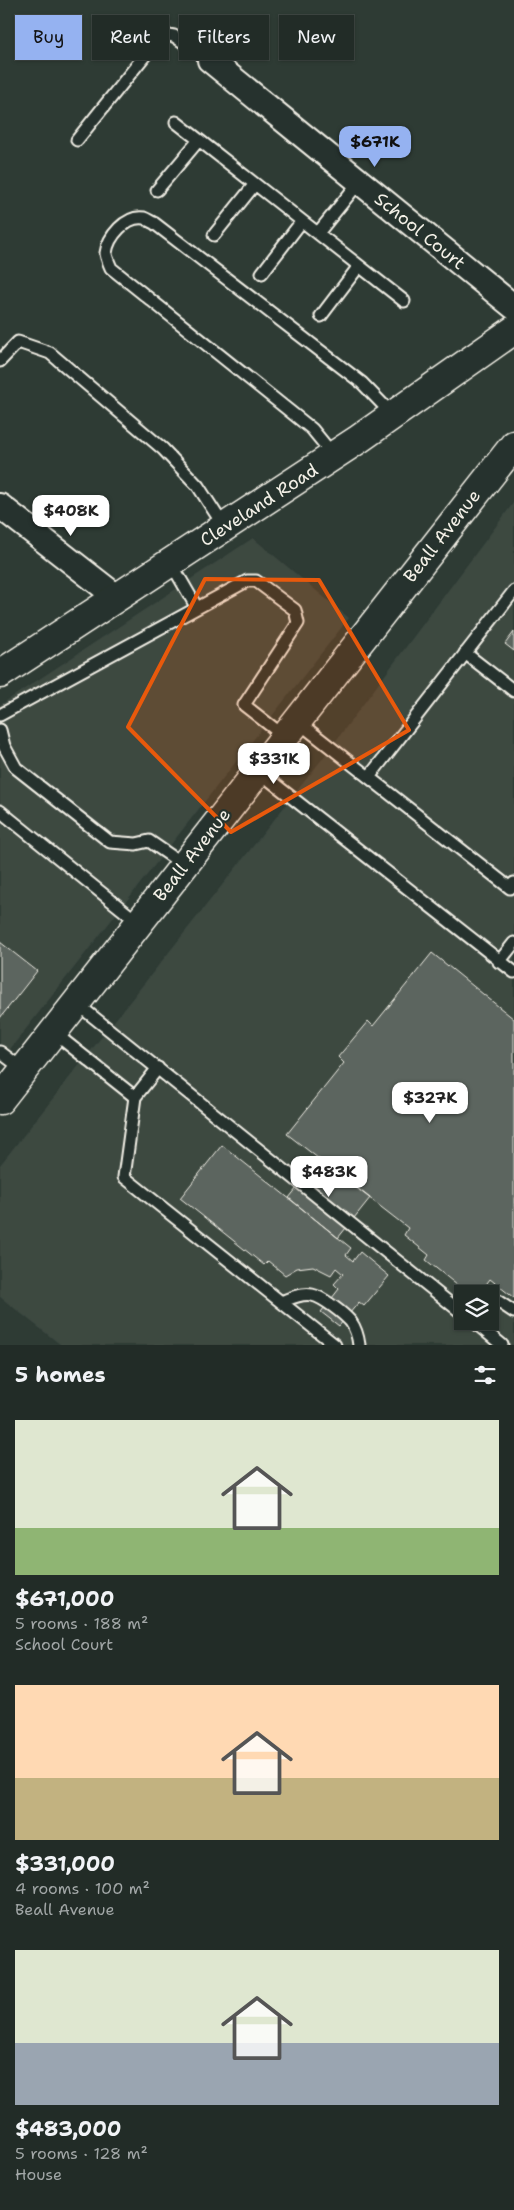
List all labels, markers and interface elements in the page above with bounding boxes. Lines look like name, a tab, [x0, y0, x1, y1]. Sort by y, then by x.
chip: Buy	[15, 15, 82, 60]
chip: Rent	[92, 15, 169, 60]
chip: Filters	[179, 15, 269, 60]
chip: New	[279, 15, 354, 60]
pin: $671K	[340, 126, 410, 168]
text: $671K	[350, 131, 400, 152]
street label: School Court	[370, 187, 471, 275]
street label: Cleveland Road	[196, 458, 322, 552]
street label: Beall Avenue	[398, 484, 486, 588]
pin: $408K	[36, 494, 106, 537]
text: $408K	[43, 500, 99, 521]
pin: $331K	[239, 742, 309, 785]
text: $331K	[249, 748, 299, 769]
street label: Beall Avenue	[148, 803, 236, 907]
pin: $327K	[395, 1082, 465, 1124]
text: $327K	[403, 1087, 457, 1108]
pin: $483K	[294, 1156, 364, 1198]
text: $483K	[301, 1161, 357, 1182]
map controls	[454, 1285, 499, 1330]
button: layers	[454, 1285, 499, 1330]
text: 5 homes	[15, 1361, 106, 1389]
icon: filters	[471, 1361, 499, 1389]
icon: home	[212, 1453, 302, 1543]
text: $671,000	[15, 1585, 114, 1613]
text: 5 rooms · 188 m²	[15, 1613, 148, 1634]
text: School Court	[15, 1634, 113, 1655]
icon: home	[212, 1718, 302, 1808]
text: $331,000	[15, 1850, 115, 1878]
text: 4 rooms · 100 m²	[15, 1878, 150, 1899]
text: Beall Avenue	[15, 1899, 115, 1920]
icon: home	[212, 1983, 302, 2073]
text: $483,000	[15, 2115, 122, 2143]
text: 5 rooms · 128 m²	[15, 2143, 148, 2164]
text: House	[15, 2164, 62, 2185]

